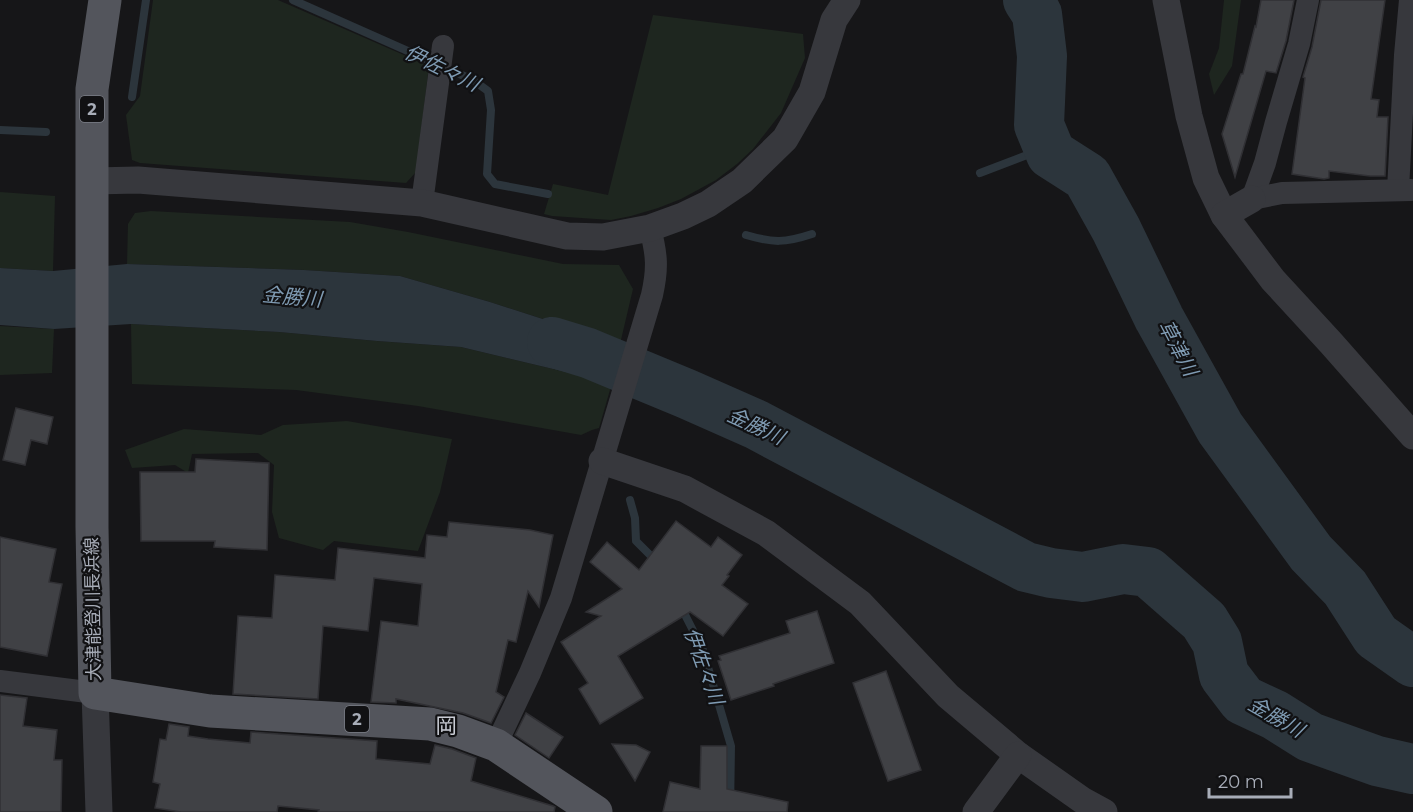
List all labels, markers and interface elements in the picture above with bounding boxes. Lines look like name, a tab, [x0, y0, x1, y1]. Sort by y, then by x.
water label: 伊佐々川	[401, 40, 485, 97]
road number: 2	[80, 96, 104, 122]
water label: 金勝川	[261, 282, 325, 312]
water label: 草津川	[1153, 316, 1204, 382]
water label: 金勝川	[724, 402, 790, 450]
street label: 大津能登川長浜線	[81, 537, 105, 681]
water label: 伊佐々川	[679, 624, 730, 710]
water label: 金勝川	[1244, 692, 1310, 743]
road number: 2	[345, 706, 369, 732]
district label: 岡	[436, 713, 457, 738]
scale bar	[1209, 761, 1292, 799]
text: 20 m	[1218, 771, 1264, 793]

